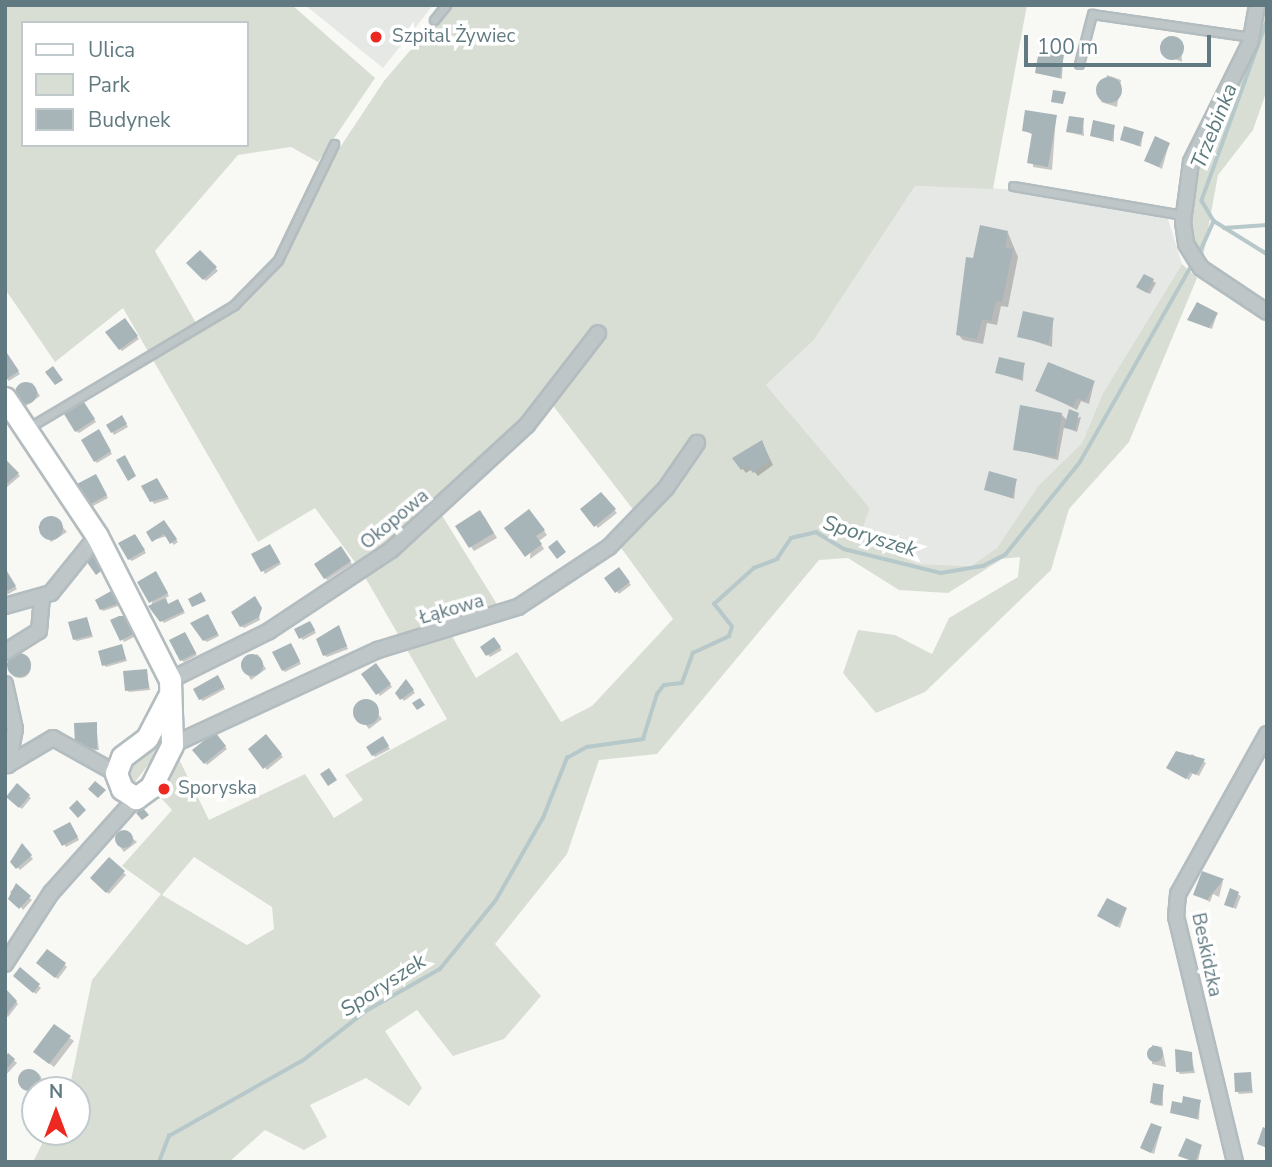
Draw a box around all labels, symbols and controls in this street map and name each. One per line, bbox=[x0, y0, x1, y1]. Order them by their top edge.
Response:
legend bbox=[21, 21, 248, 147]
scale bar bbox=[1027, 21, 1214, 65]
place label: Szpital Żywiec bbox=[392, 26, 515, 48]
marker: Szpital Żywiec bbox=[366, 27, 386, 47]
text: 100 m bbox=[1037, 33, 1098, 61]
text: Ulica bbox=[88, 36, 135, 64]
text: Park bbox=[88, 71, 130, 99]
water label: Trzebinka bbox=[1185, 80, 1243, 172]
text: Budynek bbox=[88, 106, 171, 134]
street label: Okopowa bbox=[356, 485, 434, 555]
water label: Sporyszek bbox=[820, 510, 920, 562]
street label: Łąkowa bbox=[417, 590, 487, 630]
place label: Sporyska bbox=[178, 778, 257, 800]
marker: Sporyska bbox=[156, 781, 172, 797]
street label: Beskidzka bbox=[1186, 911, 1226, 999]
water label: Sporyszek bbox=[336, 948, 430, 1022]
north arrow bbox=[21, 1076, 91, 1146]
text: N bbox=[49, 1079, 63, 1105]

